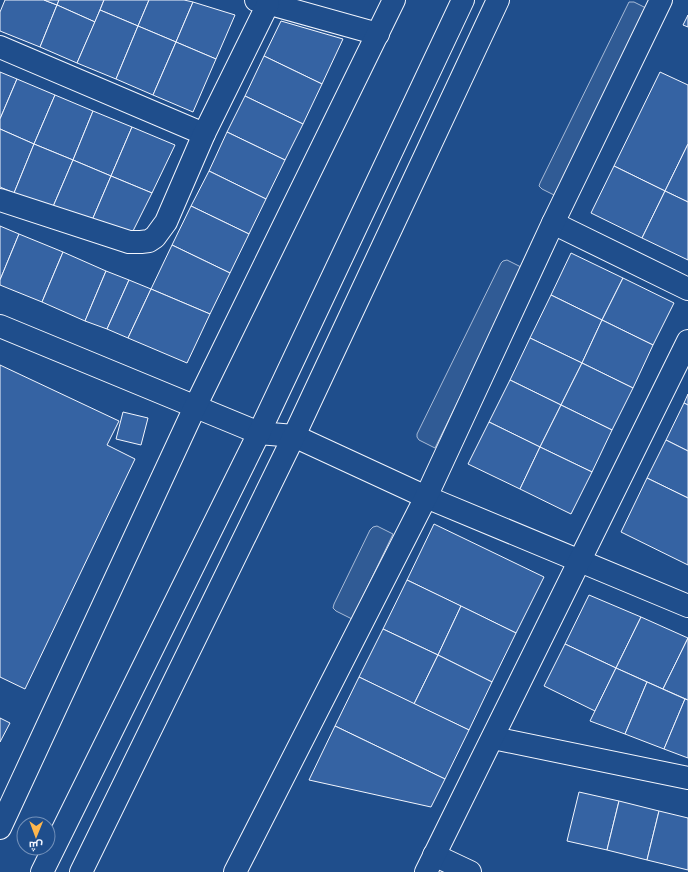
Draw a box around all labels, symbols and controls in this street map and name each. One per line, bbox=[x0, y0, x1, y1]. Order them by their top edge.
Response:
north arrow bbox=[16, 816, 56, 856]
text: ش bbox=[29, 839, 43, 852]

